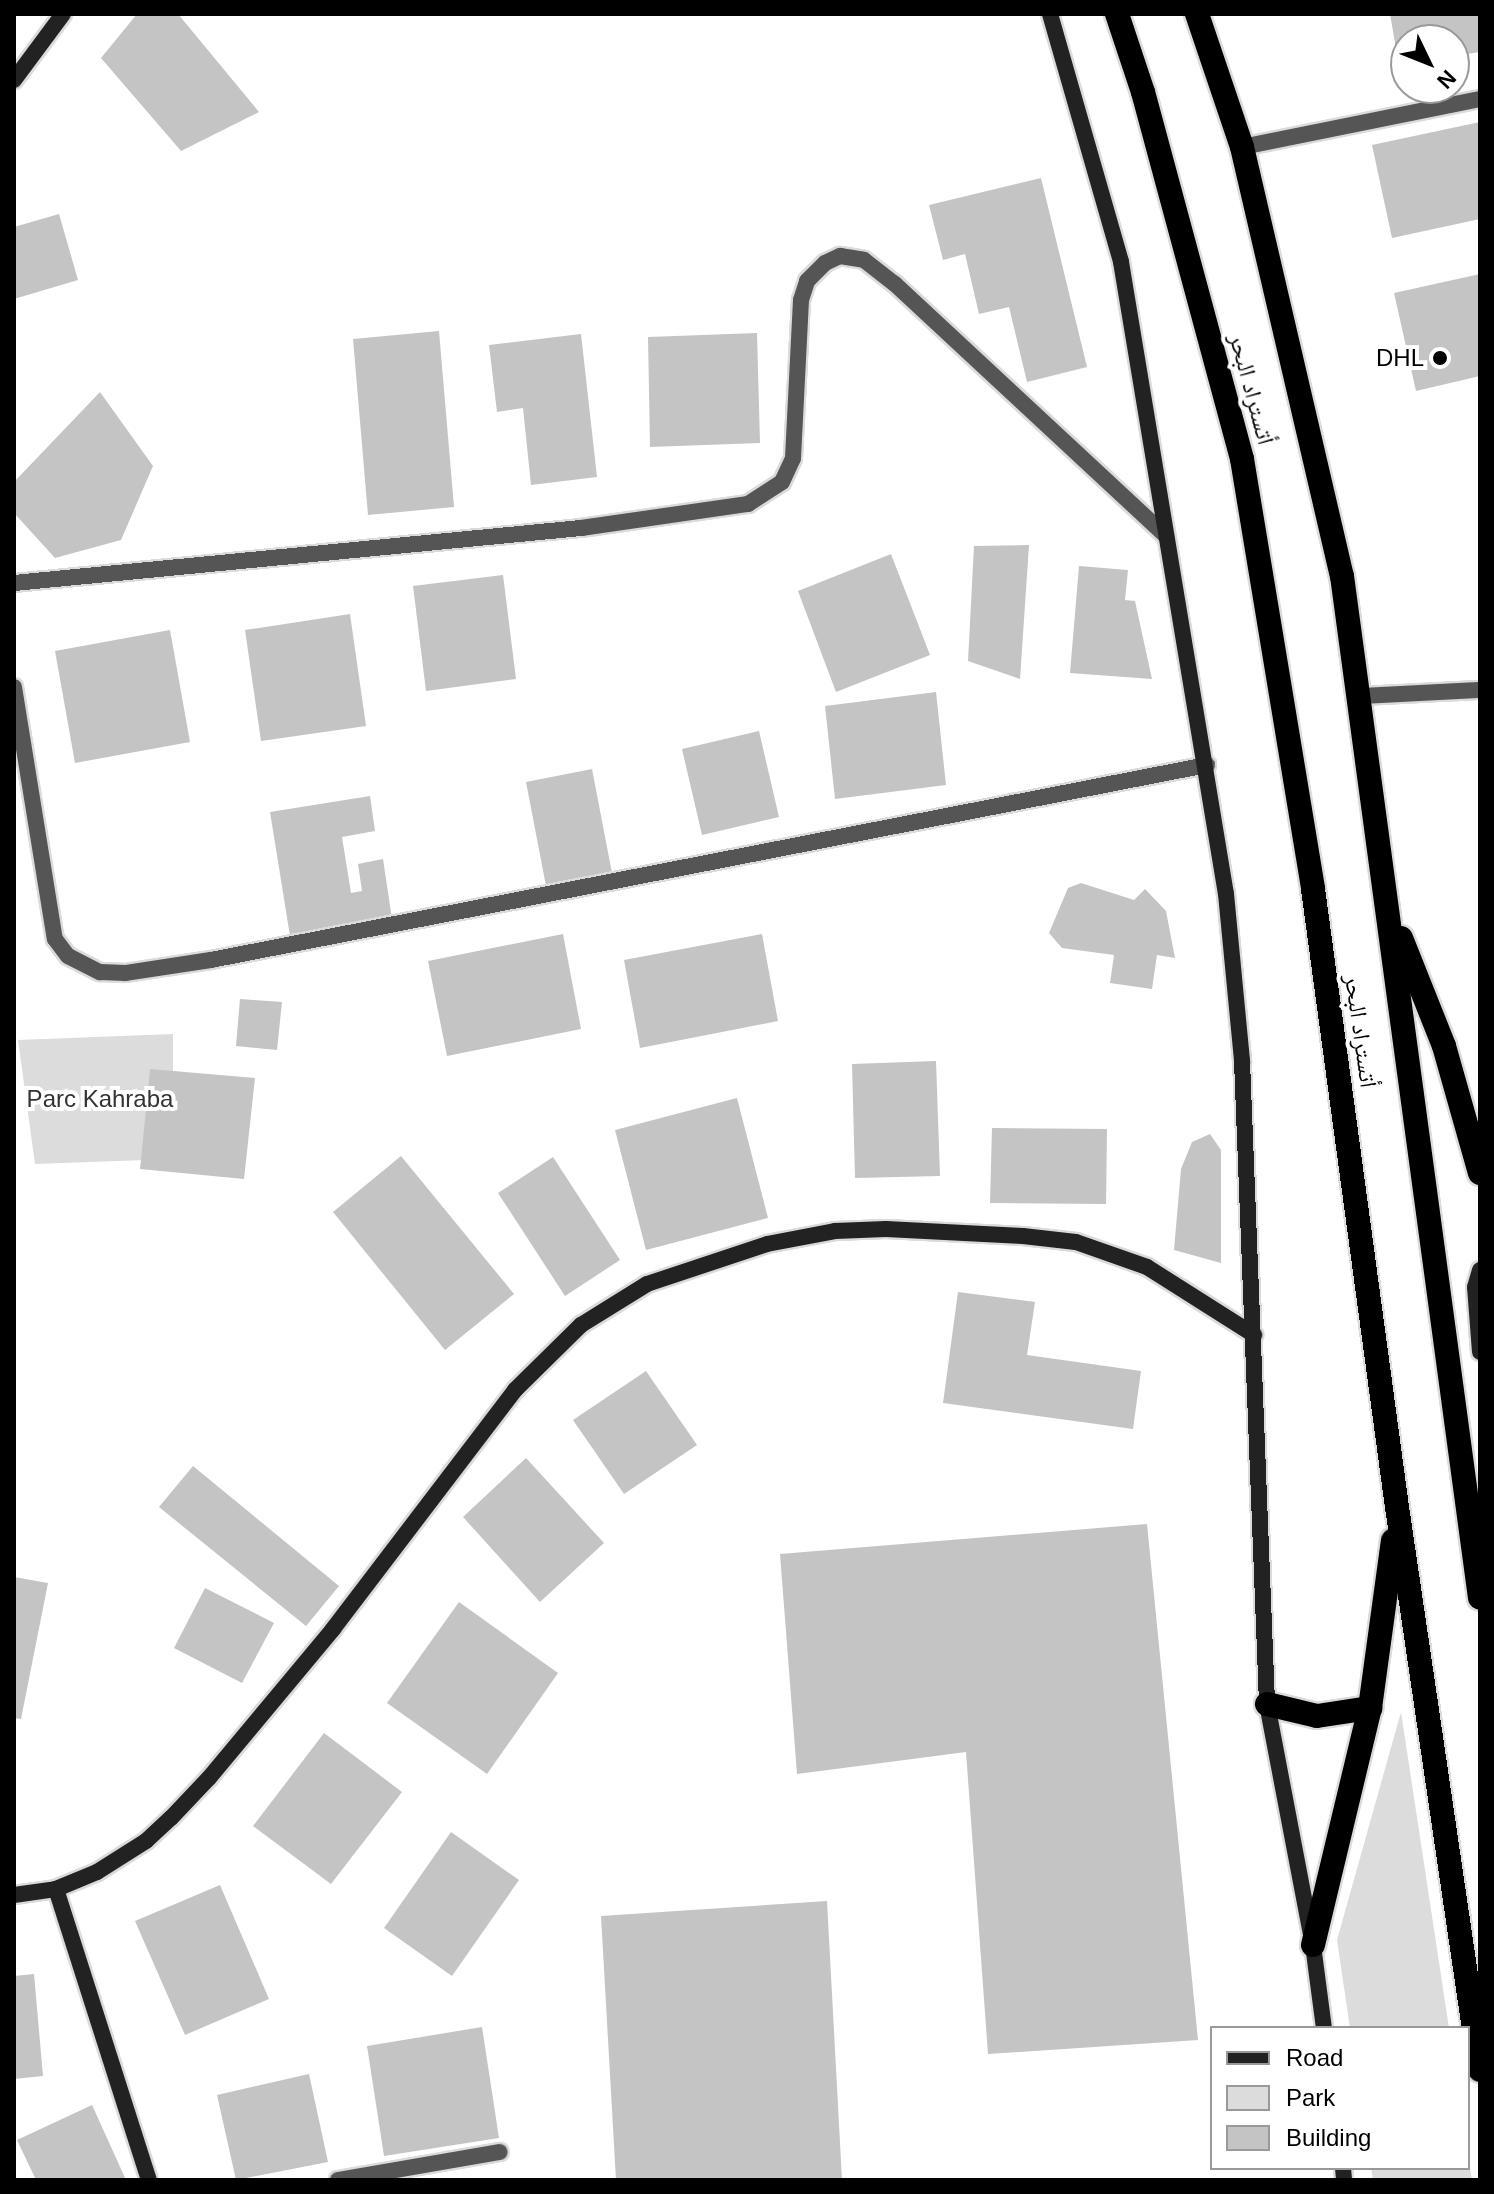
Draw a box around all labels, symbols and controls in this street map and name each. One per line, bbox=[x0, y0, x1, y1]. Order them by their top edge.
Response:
north arrow bbox=[1390, 24, 1470, 104]
text: N bbox=[1432, 65, 1461, 94]
street label: أتستراد البحر bbox=[1223, 330, 1281, 448]
place label: DHL bbox=[1376, 344, 1424, 372]
marker: DHL bbox=[1431, 349, 1449, 367]
street label: أتستراد البحر bbox=[1339, 973, 1383, 1089]
park label: Parc Kahraba bbox=[27, 1085, 173, 1113]
legend bbox=[1210, 2026, 1470, 2170]
text: Road bbox=[1286, 2044, 1343, 2071]
text: Park bbox=[1286, 2084, 1335, 2111]
text: Building bbox=[1286, 2124, 1371, 2151]

